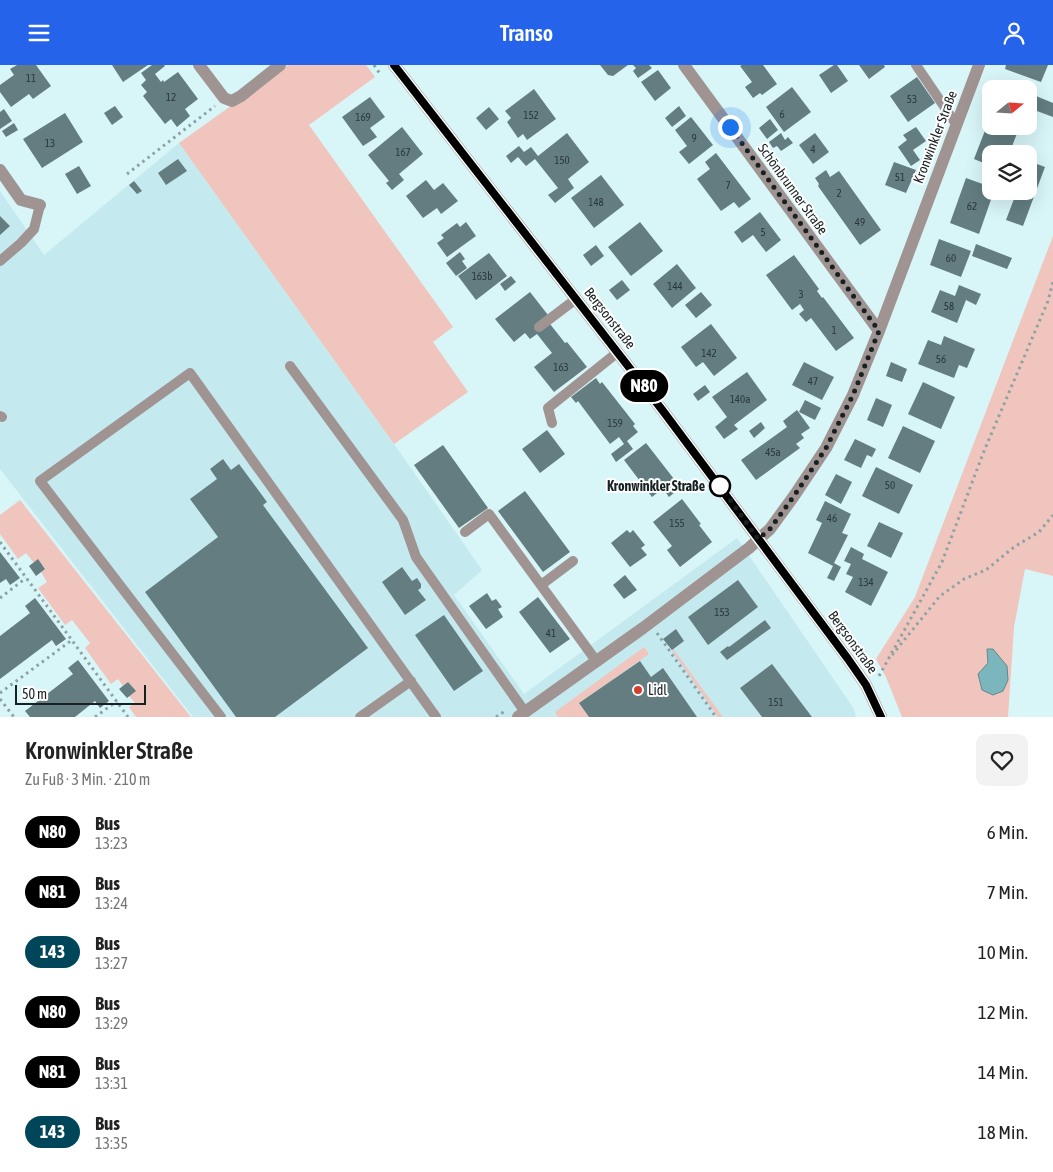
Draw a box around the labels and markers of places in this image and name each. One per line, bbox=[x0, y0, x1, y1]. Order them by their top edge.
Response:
marker: Kronwinkler Straße bbox=[709, 475, 731, 497]
place label: Kronwinkler Straße bbox=[607, 478, 705, 494]
place label: Lidl bbox=[648, 682, 667, 698]
marker: Lidl bbox=[632, 684, 644, 696]

